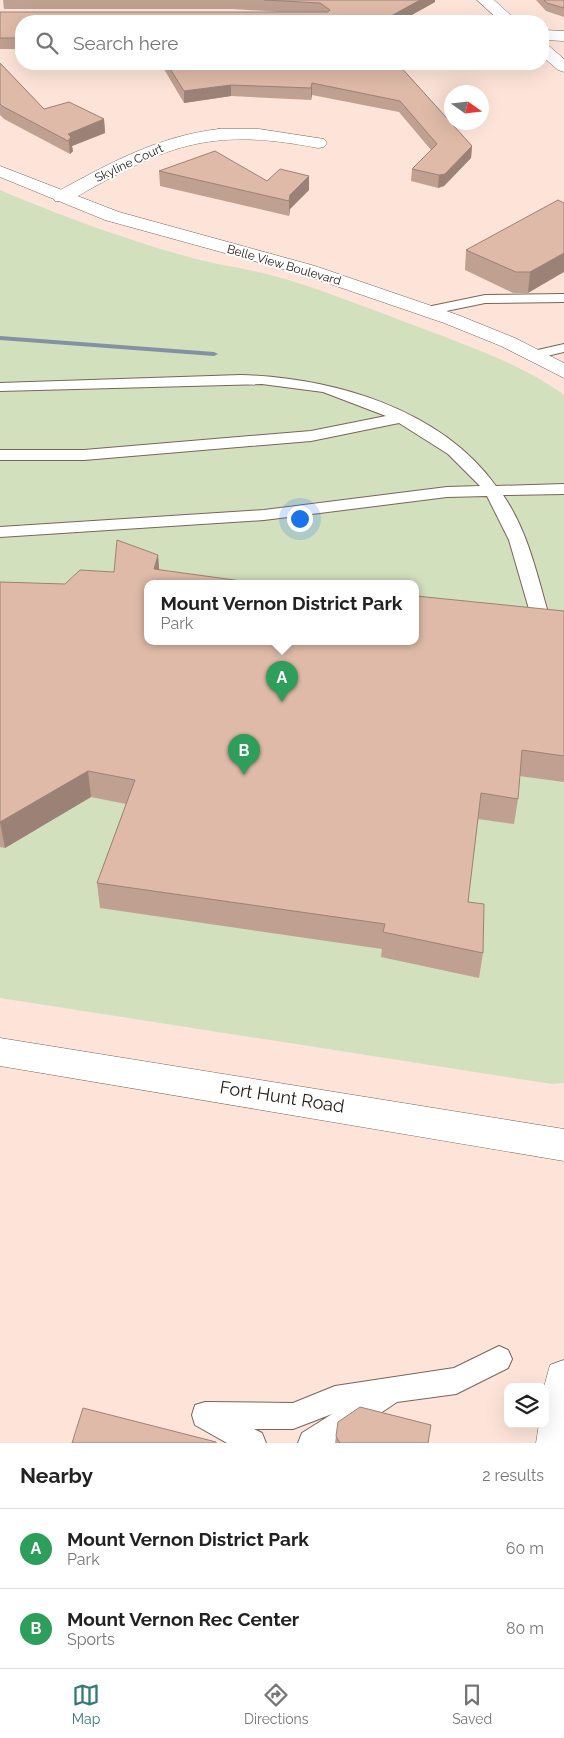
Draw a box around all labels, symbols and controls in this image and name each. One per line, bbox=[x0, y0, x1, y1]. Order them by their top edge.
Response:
search box bbox=[15, 15, 549, 70]
icon: search bbox=[33, 29, 61, 57]
text: Search here bbox=[73, 32, 179, 54]
north arrow bbox=[444, 85, 489, 130]
street label: Skyline Court bbox=[93, 141, 165, 185]
street label: Belle View Boulevard bbox=[225, 242, 343, 288]
your location bbox=[287, 506, 313, 532]
popup bbox=[144, 580, 419, 645]
text: Mount Vernon District Park bbox=[161, 592, 402, 614]
text: Park bbox=[161, 614, 193, 633]
pin: A bbox=[266, 661, 298, 702]
pin: B bbox=[228, 734, 260, 775]
street label: Fort Hunt Road bbox=[218, 1076, 346, 1117]
map controls bbox=[504, 1383, 549, 1428]
button: layers bbox=[504, 1383, 549, 1428]
text: Nearby bbox=[20, 1463, 93, 1488]
text: 2 results bbox=[482, 1466, 544, 1485]
text: Mount Vernon District Park bbox=[67, 1528, 309, 1550]
text: A bbox=[31, 1539, 41, 1558]
text: 60 m bbox=[506, 1539, 544, 1558]
text: Park bbox=[67, 1550, 100, 1569]
text: Mount Vernon Rec Center bbox=[67, 1608, 299, 1630]
text: B bbox=[31, 1619, 41, 1638]
text: 80 m bbox=[506, 1619, 544, 1638]
text: Sports bbox=[67, 1630, 115, 1649]
tab: Map bbox=[72, 1681, 100, 1727]
tab: Directions bbox=[244, 1681, 309, 1727]
tab: Saved bbox=[452, 1681, 492, 1727]

